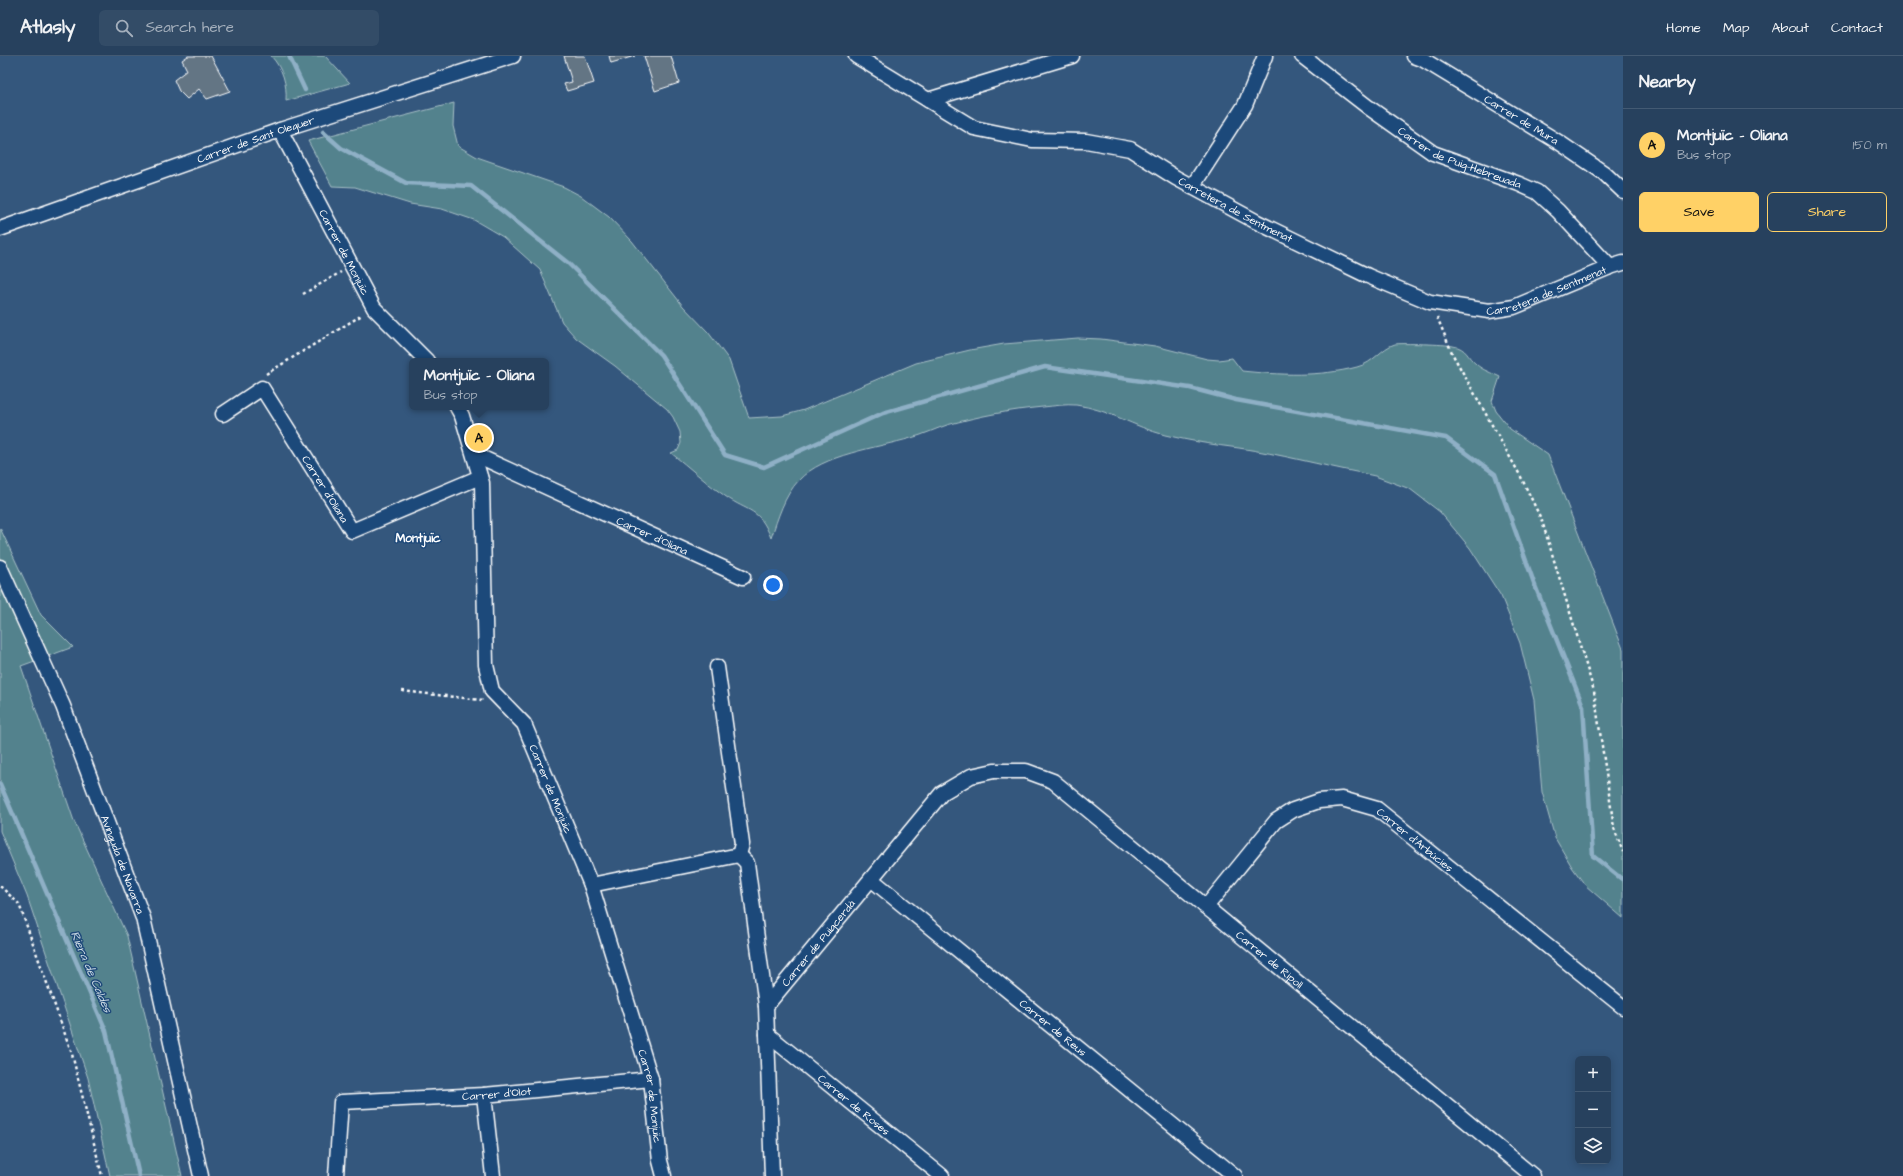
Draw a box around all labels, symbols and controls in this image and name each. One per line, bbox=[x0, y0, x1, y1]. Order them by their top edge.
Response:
search box bbox=[99, 10, 379, 46]
text: Atlasly bbox=[20, 14, 75, 41]
icon: search bbox=[113, 17, 135, 39]
text: Search here bbox=[145, 17, 234, 38]
text: Home bbox=[1666, 18, 1701, 38]
text: Map bbox=[1723, 18, 1749, 38]
text: About bbox=[1771, 18, 1809, 38]
text: Contact bbox=[1831, 18, 1883, 38]
text: Nearby bbox=[1639, 70, 1696, 94]
street label: Carrer de Mura bbox=[1482, 91, 1562, 148]
street label: Carrer de Sant Oleguer bbox=[195, 112, 316, 166]
street label: Carrer de Puig-Hebreuada bbox=[1395, 123, 1524, 192]
text: Montjuïc - Oliana bbox=[1677, 125, 1788, 146]
text: A bbox=[1648, 136, 1656, 154]
text: 150 m bbox=[1853, 136, 1887, 154]
text: Bus stop bbox=[1677, 146, 1731, 164]
street label: Carretera de Sentmenat bbox=[1176, 173, 1296, 246]
button: Save bbox=[1639, 192, 1759, 232]
button: Share bbox=[1767, 192, 1887, 232]
street label: Carrer de Monjuïc bbox=[316, 207, 373, 298]
street label: Carretera de Sentmenat bbox=[1485, 262, 1609, 319]
popup bbox=[409, 358, 549, 410]
text: Montjuïc - Oliana bbox=[424, 365, 534, 386]
text: Bus stop bbox=[424, 386, 478, 404]
pin: A bbox=[466, 423, 492, 453]
street label: Carrer d'Oliana bbox=[299, 452, 353, 526]
street label: Carrer d'Oliana bbox=[614, 513, 691, 558]
district label: Montjuïc bbox=[395, 530, 441, 548]
your location bbox=[763, 575, 783, 595]
street label: Carrer de Monjuïc bbox=[526, 742, 576, 835]
street label: Carrer d'Arbúcies bbox=[1374, 804, 1457, 875]
street label: Avinguda de Navarra bbox=[97, 813, 148, 916]
street label: Carrer de Puigcerdà bbox=[778, 896, 859, 989]
street label: Carrer de Ripoll bbox=[1233, 927, 1307, 992]
water label: Riera de Caldes bbox=[66, 929, 116, 1016]
street label: Carrer de Reus bbox=[1016, 996, 1090, 1060]
street label: Carrer de Monjuïc bbox=[635, 1047, 665, 1144]
map controls bbox=[1575, 1056, 1611, 1164]
button: + bbox=[1575, 1056, 1611, 1092]
street label: Carrer de Roses bbox=[815, 1071, 894, 1139]
street label: Carrer d'Olot bbox=[462, 1083, 532, 1104]
button: − bbox=[1575, 1092, 1611, 1128]
button: layers bbox=[1575, 1128, 1611, 1164]

